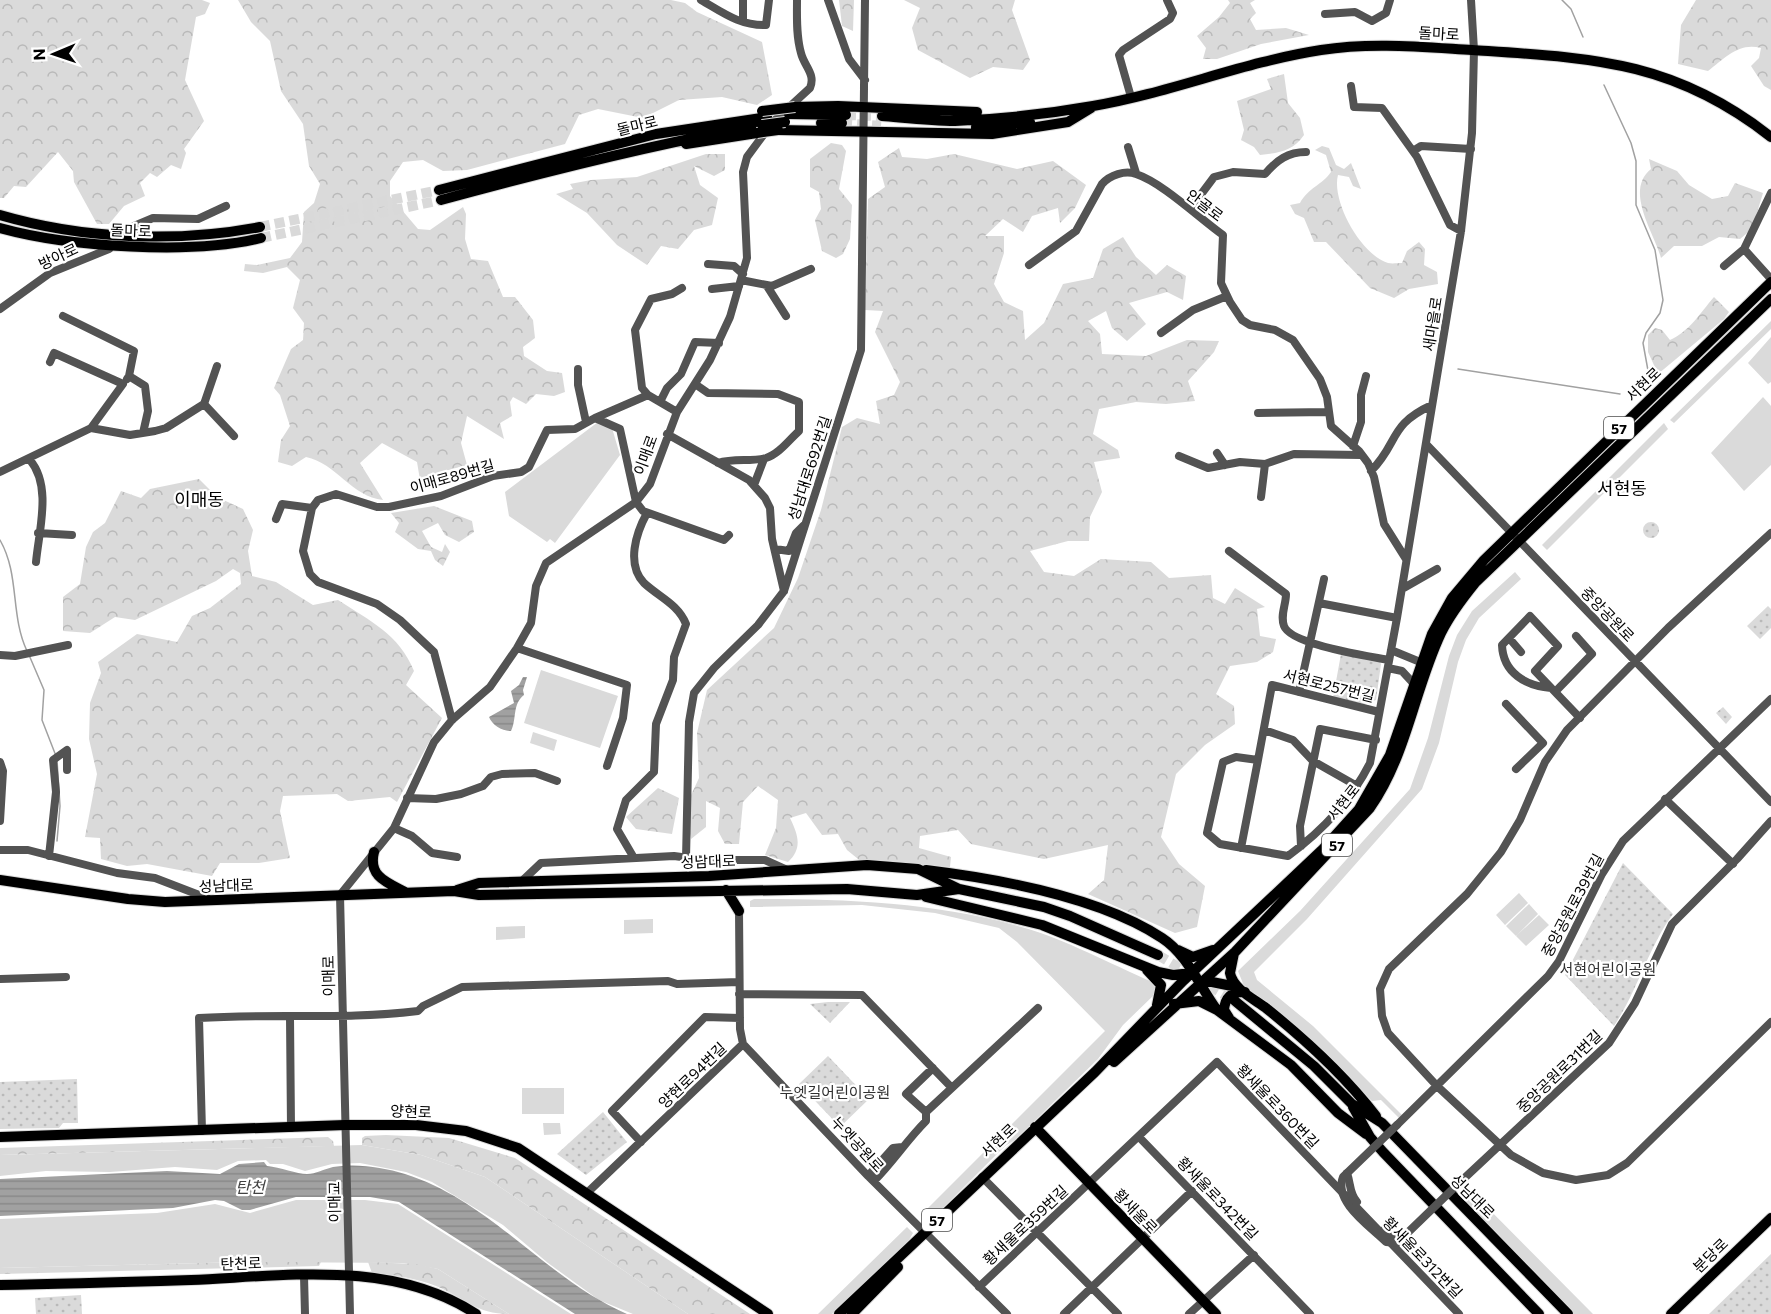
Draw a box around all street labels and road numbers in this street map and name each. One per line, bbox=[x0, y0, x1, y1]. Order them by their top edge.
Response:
street label: 돌마로 bbox=[1418, 23, 1460, 43]
street label: 돌마로 bbox=[615, 111, 659, 139]
street label: 안골로 bbox=[1183, 185, 1227, 225]
street label: 돌마로 bbox=[110, 220, 152, 240]
street label: 방아로 bbox=[35, 239, 81, 273]
street label: 새마을로 bbox=[1419, 295, 1445, 353]
street label: 서현로 bbox=[1622, 363, 1664, 405]
street label: 성남대로692번길 bbox=[784, 413, 834, 523]
road number: 57 bbox=[1604, 417, 1634, 439]
street label: 이매로 bbox=[629, 432, 661, 478]
street label: 이매로89번길 bbox=[408, 455, 496, 497]
street label: 중앙공원로 bbox=[1578, 583, 1638, 645]
street label: 서현로257번길 bbox=[1281, 665, 1377, 705]
street label: 서현로 bbox=[1323, 780, 1363, 824]
road number: 57 bbox=[1322, 834, 1352, 856]
street label: 중앙공원로39번길 bbox=[1537, 850, 1607, 960]
street label: 성남대로 bbox=[680, 851, 736, 871]
street label: 성남대로 bbox=[198, 875, 254, 895]
street label: 이매로 bbox=[319, 955, 337, 997]
street label: 중앙공원로31번길 bbox=[1513, 1026, 1605, 1116]
street label: 양현로94번길 bbox=[654, 1038, 730, 1112]
street label: 황새울로360번길 bbox=[1233, 1060, 1323, 1152]
street label: 양현로 bbox=[390, 1101, 432, 1121]
street label: 누엣공원로 bbox=[828, 1113, 888, 1175]
street label: 서현로 bbox=[977, 1119, 1019, 1161]
street label: 황새울로342번길 bbox=[1174, 1153, 1262, 1243]
street label: 성남대로 bbox=[1447, 1170, 1499, 1222]
street label: 이매교 bbox=[325, 1181, 343, 1223]
street label: 황새울로359번길 bbox=[979, 1181, 1071, 1269]
street label: 황새울로 bbox=[1110, 1185, 1162, 1237]
road number: 57 bbox=[922, 1209, 952, 1231]
street label: 황새울로312번길 bbox=[1380, 1213, 1466, 1301]
street label: 분당로 bbox=[1689, 1234, 1731, 1276]
street label: 탄천로 bbox=[220, 1253, 262, 1273]

